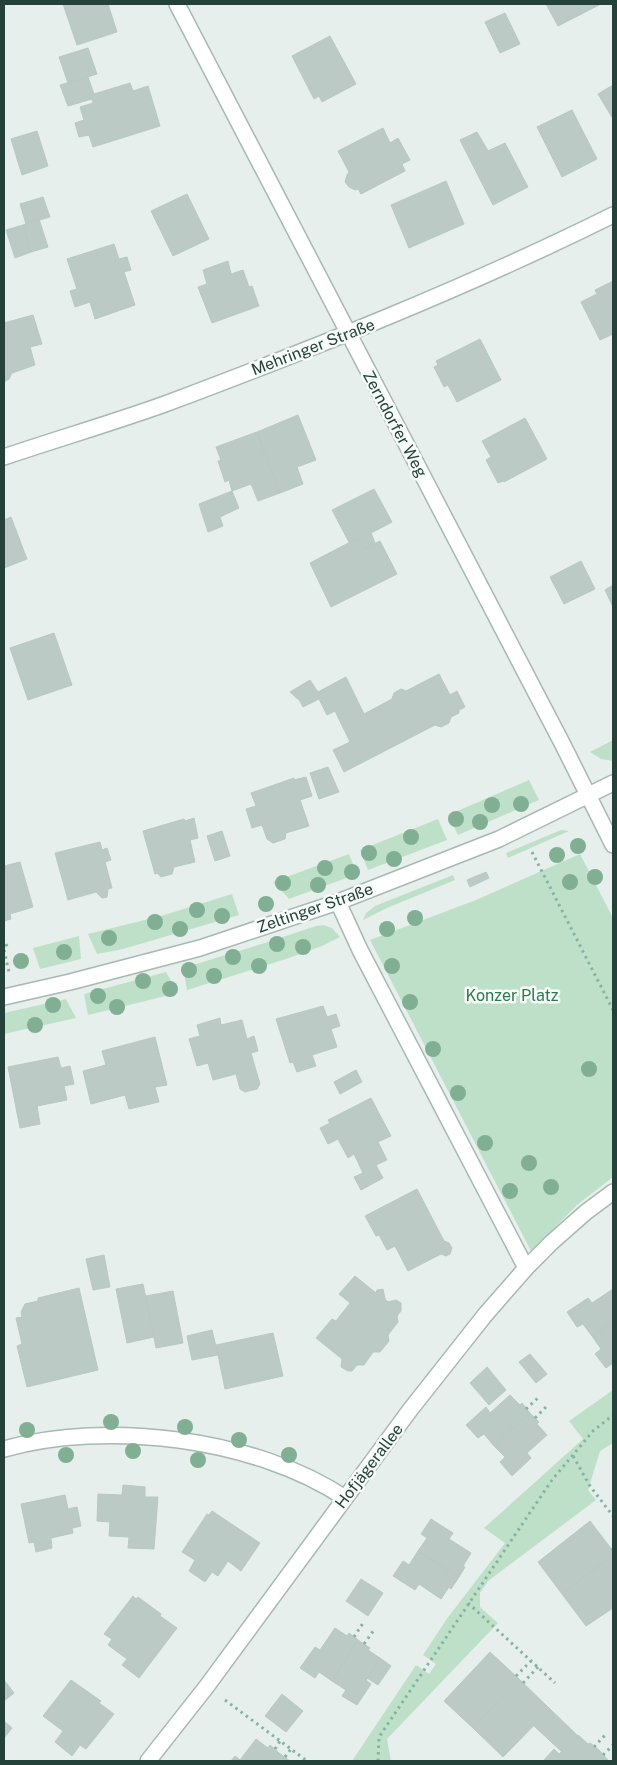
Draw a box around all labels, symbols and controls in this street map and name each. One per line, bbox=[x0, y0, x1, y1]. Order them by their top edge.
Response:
street label: Mehringer Straße bbox=[249, 315, 377, 379]
street label: Zerndorfer Weg bbox=[359, 367, 431, 481]
street label: Zeltinger Straße bbox=[254, 879, 376, 937]
park label: Konzer Platz bbox=[466, 986, 559, 1005]
street label: Hofjägerallee bbox=[331, 1420, 407, 1512]

